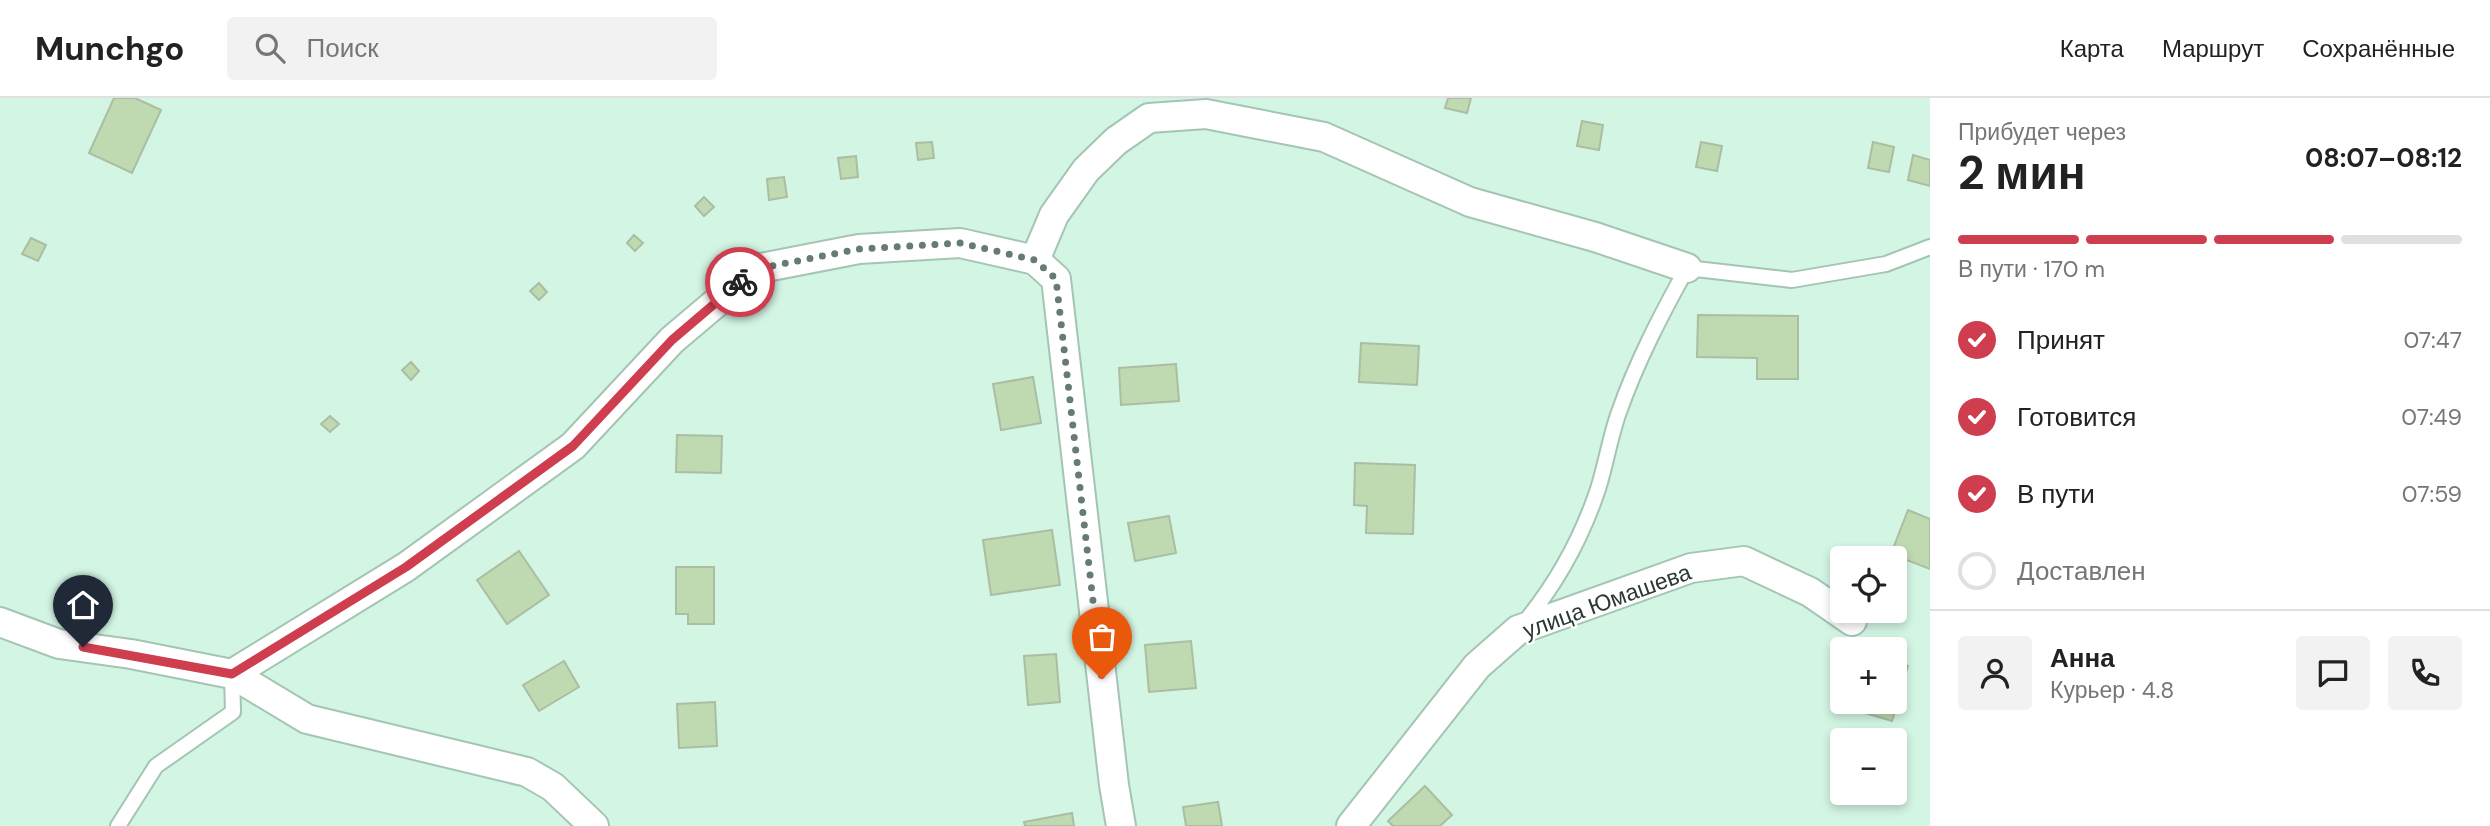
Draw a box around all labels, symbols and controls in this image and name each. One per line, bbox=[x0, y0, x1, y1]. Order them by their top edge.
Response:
search box bbox=[227, 17, 717, 80]
text: Munchgo bbox=[35, 27, 185, 70]
icon: search bbox=[251, 29, 289, 67]
text: Поиск bbox=[307, 31, 379, 65]
text: Карта bbox=[2060, 33, 2124, 64]
text: Маршрут bbox=[2162, 33, 2264, 64]
text: Сохранённые bbox=[2302, 33, 2455, 64]
text: Прибудет через bbox=[1958, 117, 2126, 147]
text: 08:07–08:12 bbox=[2305, 141, 2462, 175]
text: 2 мин bbox=[1958, 143, 2085, 203]
courier bbox=[705, 247, 775, 317]
text: В пути · 170 m bbox=[1958, 254, 2105, 284]
icon: bike bbox=[721, 263, 759, 301]
icon: check bbox=[1958, 321, 1996, 359]
text: Принят bbox=[2017, 323, 2105, 357]
text: 07:47 bbox=[2403, 325, 2462, 355]
icon: check bbox=[1958, 398, 1996, 436]
text: Готовится bbox=[2017, 400, 2136, 434]
text: 07:49 bbox=[2401, 402, 2462, 432]
icon: check bbox=[1958, 475, 1996, 513]
text: В пути bbox=[2017, 477, 2095, 511]
text: 07:59 bbox=[2402, 479, 2462, 509]
map controls bbox=[1830, 546, 1907, 805]
button: locate bbox=[1830, 546, 1907, 623]
text: Доставлен bbox=[2017, 554, 2146, 588]
street label: улица Юмашева bbox=[1519, 557, 1695, 645]
pin bbox=[53, 575, 113, 647]
icon: home bbox=[64, 586, 102, 624]
pin bbox=[1072, 607, 1132, 679]
icon: bag bbox=[1083, 618, 1121, 656]
button: person bbox=[1958, 636, 2032, 710]
button: chat bbox=[2296, 636, 2370, 710]
button: phone bbox=[2388, 636, 2462, 710]
button: + bbox=[1830, 637, 1907, 714]
text: Анна bbox=[2050, 641, 2115, 675]
text: Курьер · 4.8 bbox=[2050, 675, 2174, 705]
button: − bbox=[1830, 728, 1907, 805]

